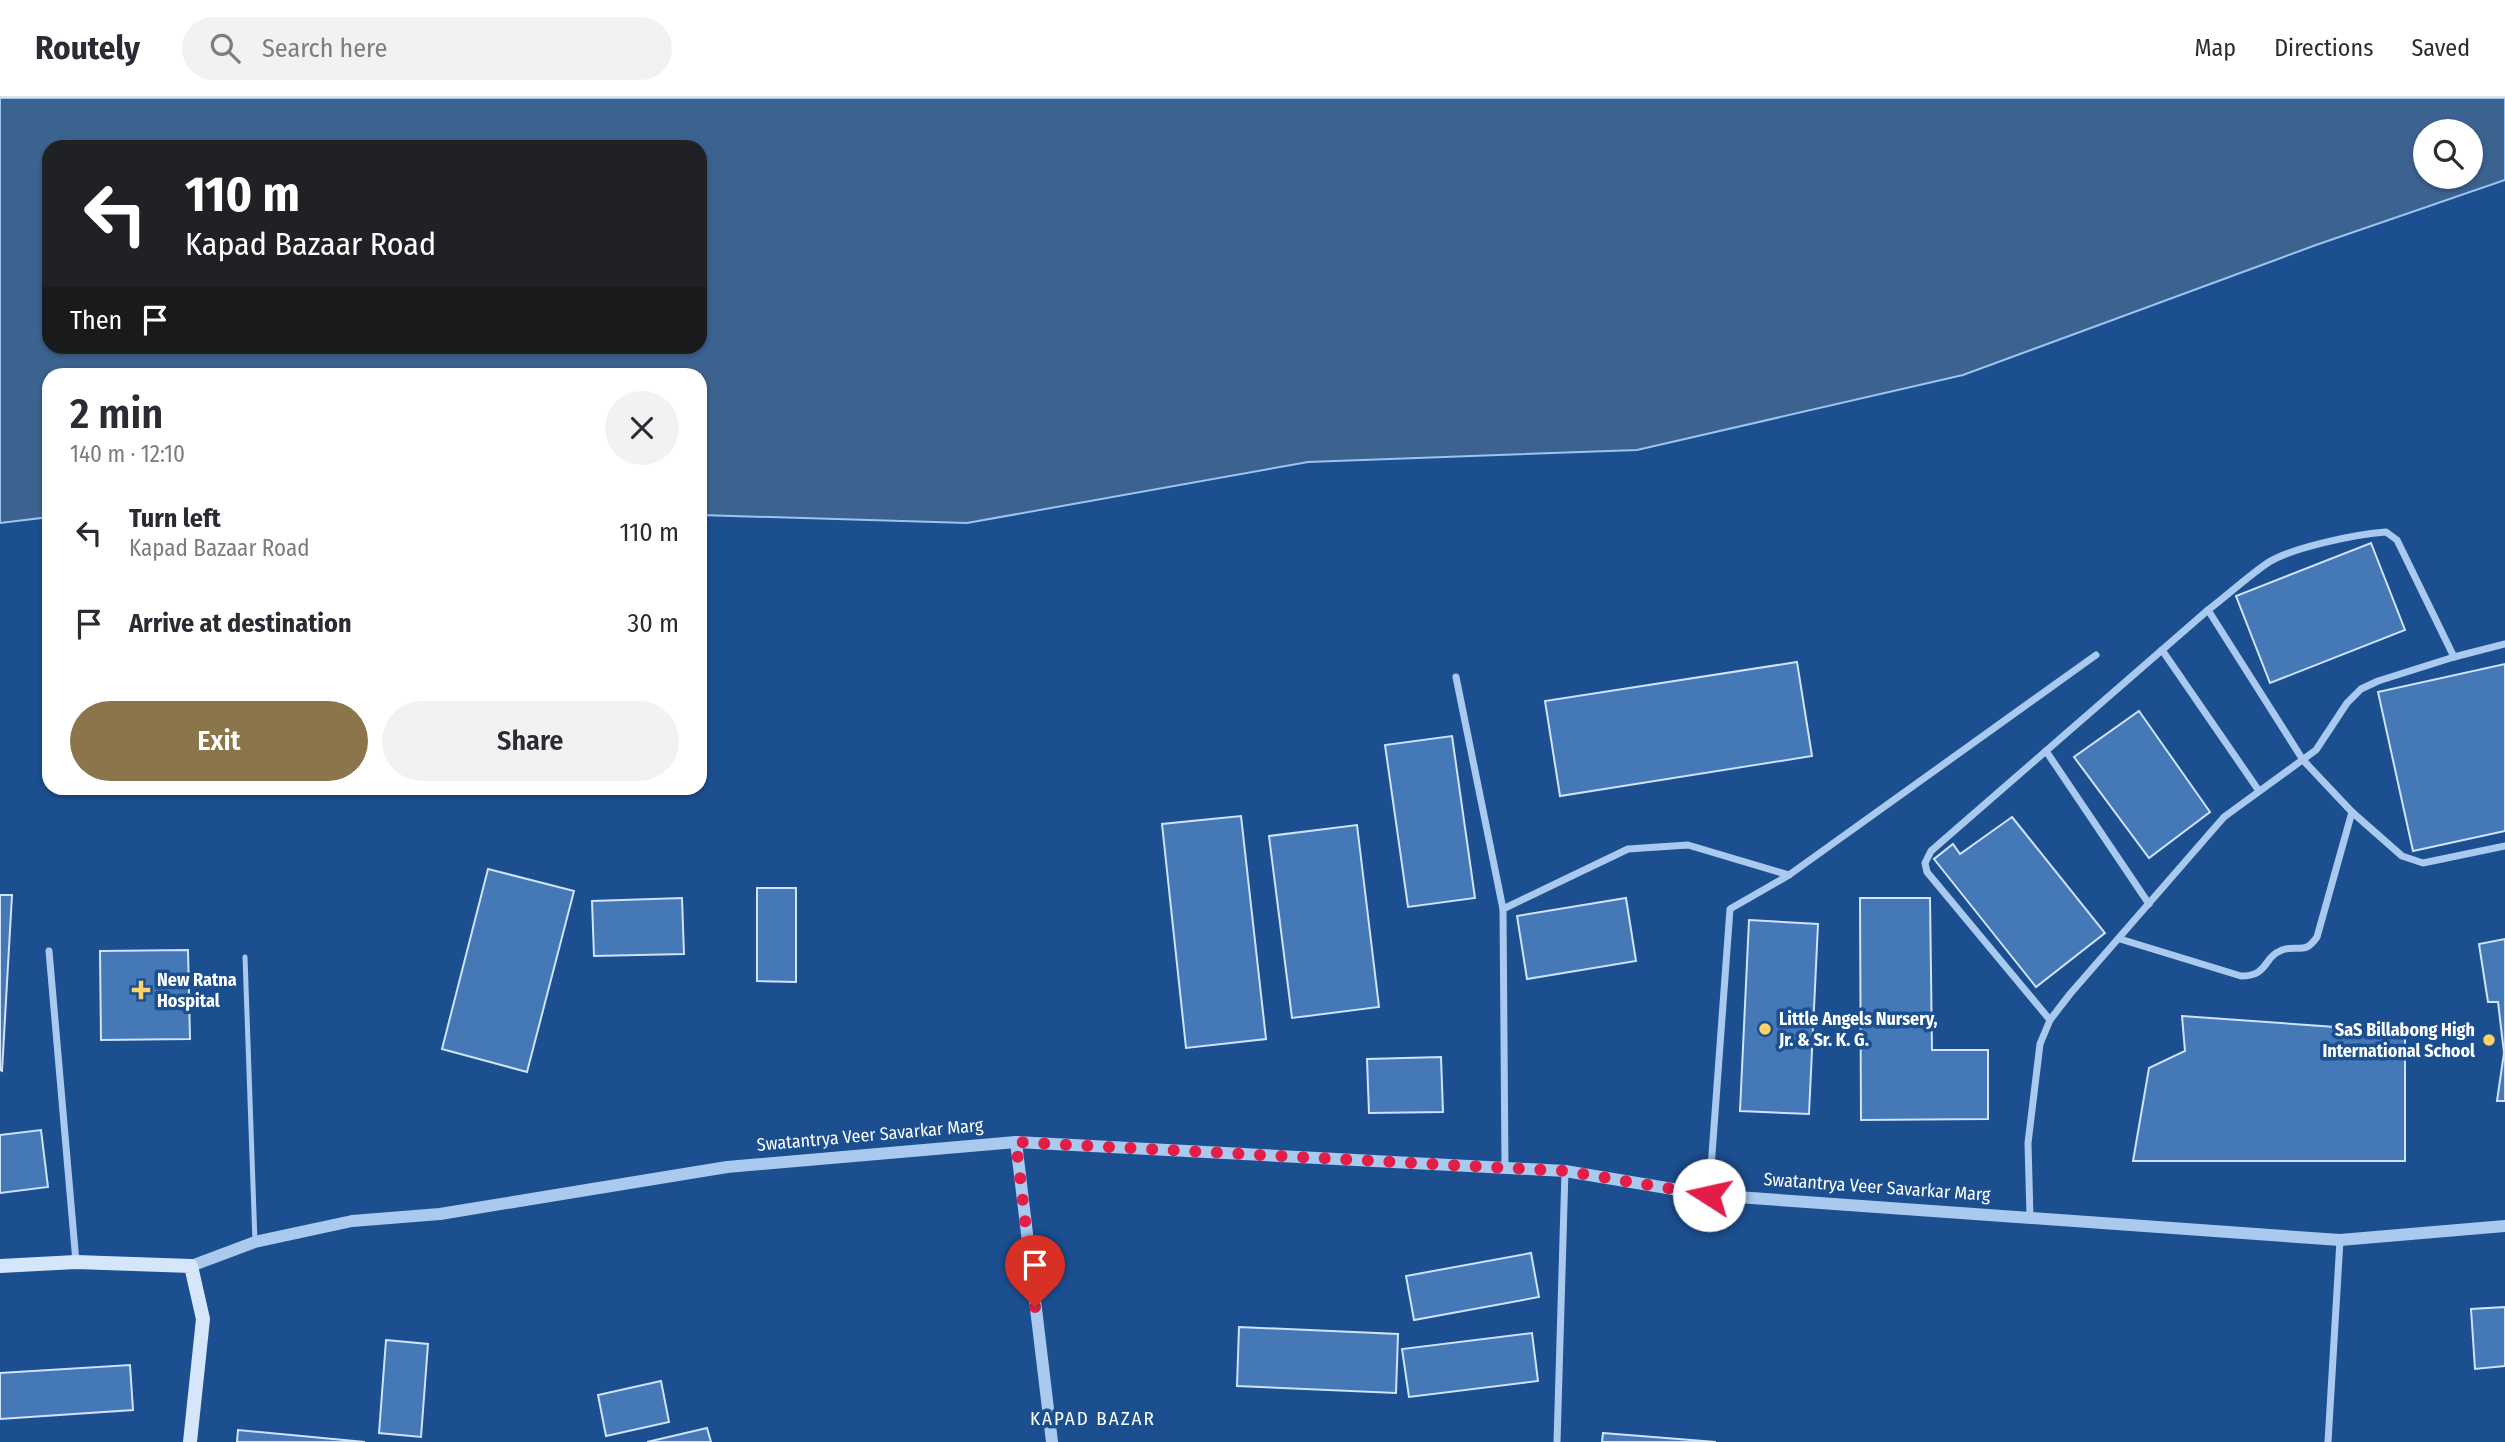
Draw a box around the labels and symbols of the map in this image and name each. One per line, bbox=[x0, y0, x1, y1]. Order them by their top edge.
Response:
place label: New Ratna Hospital bbox=[157, 969, 237, 1012]
marker: New Ratna Hospital bbox=[131, 980, 151, 1000]
place label: Little Angels Nursery, Jr. & Sr. K. G. bbox=[1778, 1008, 1938, 1051]
place label: SaS Billabong High International School bbox=[2322, 1019, 2475, 1062]
marker: Little Angels Nursery, Jr. & Sr. K. G. bbox=[1757, 1021, 1773, 1037]
marker: SaS Billabong High International School bbox=[2481, 1032, 2497, 1048]
street label: Swatantrya Veer Savarkar Marg bbox=[756, 1114, 985, 1156]
position arrow bbox=[1672, 1158, 1746, 1232]
street label: Swatantrya Veer Savarkar Marg bbox=[1763, 1168, 1992, 1206]
pin bbox=[1005, 1235, 1065, 1307]
district label: KAPAD BAZAR bbox=[1030, 1407, 1156, 1430]

